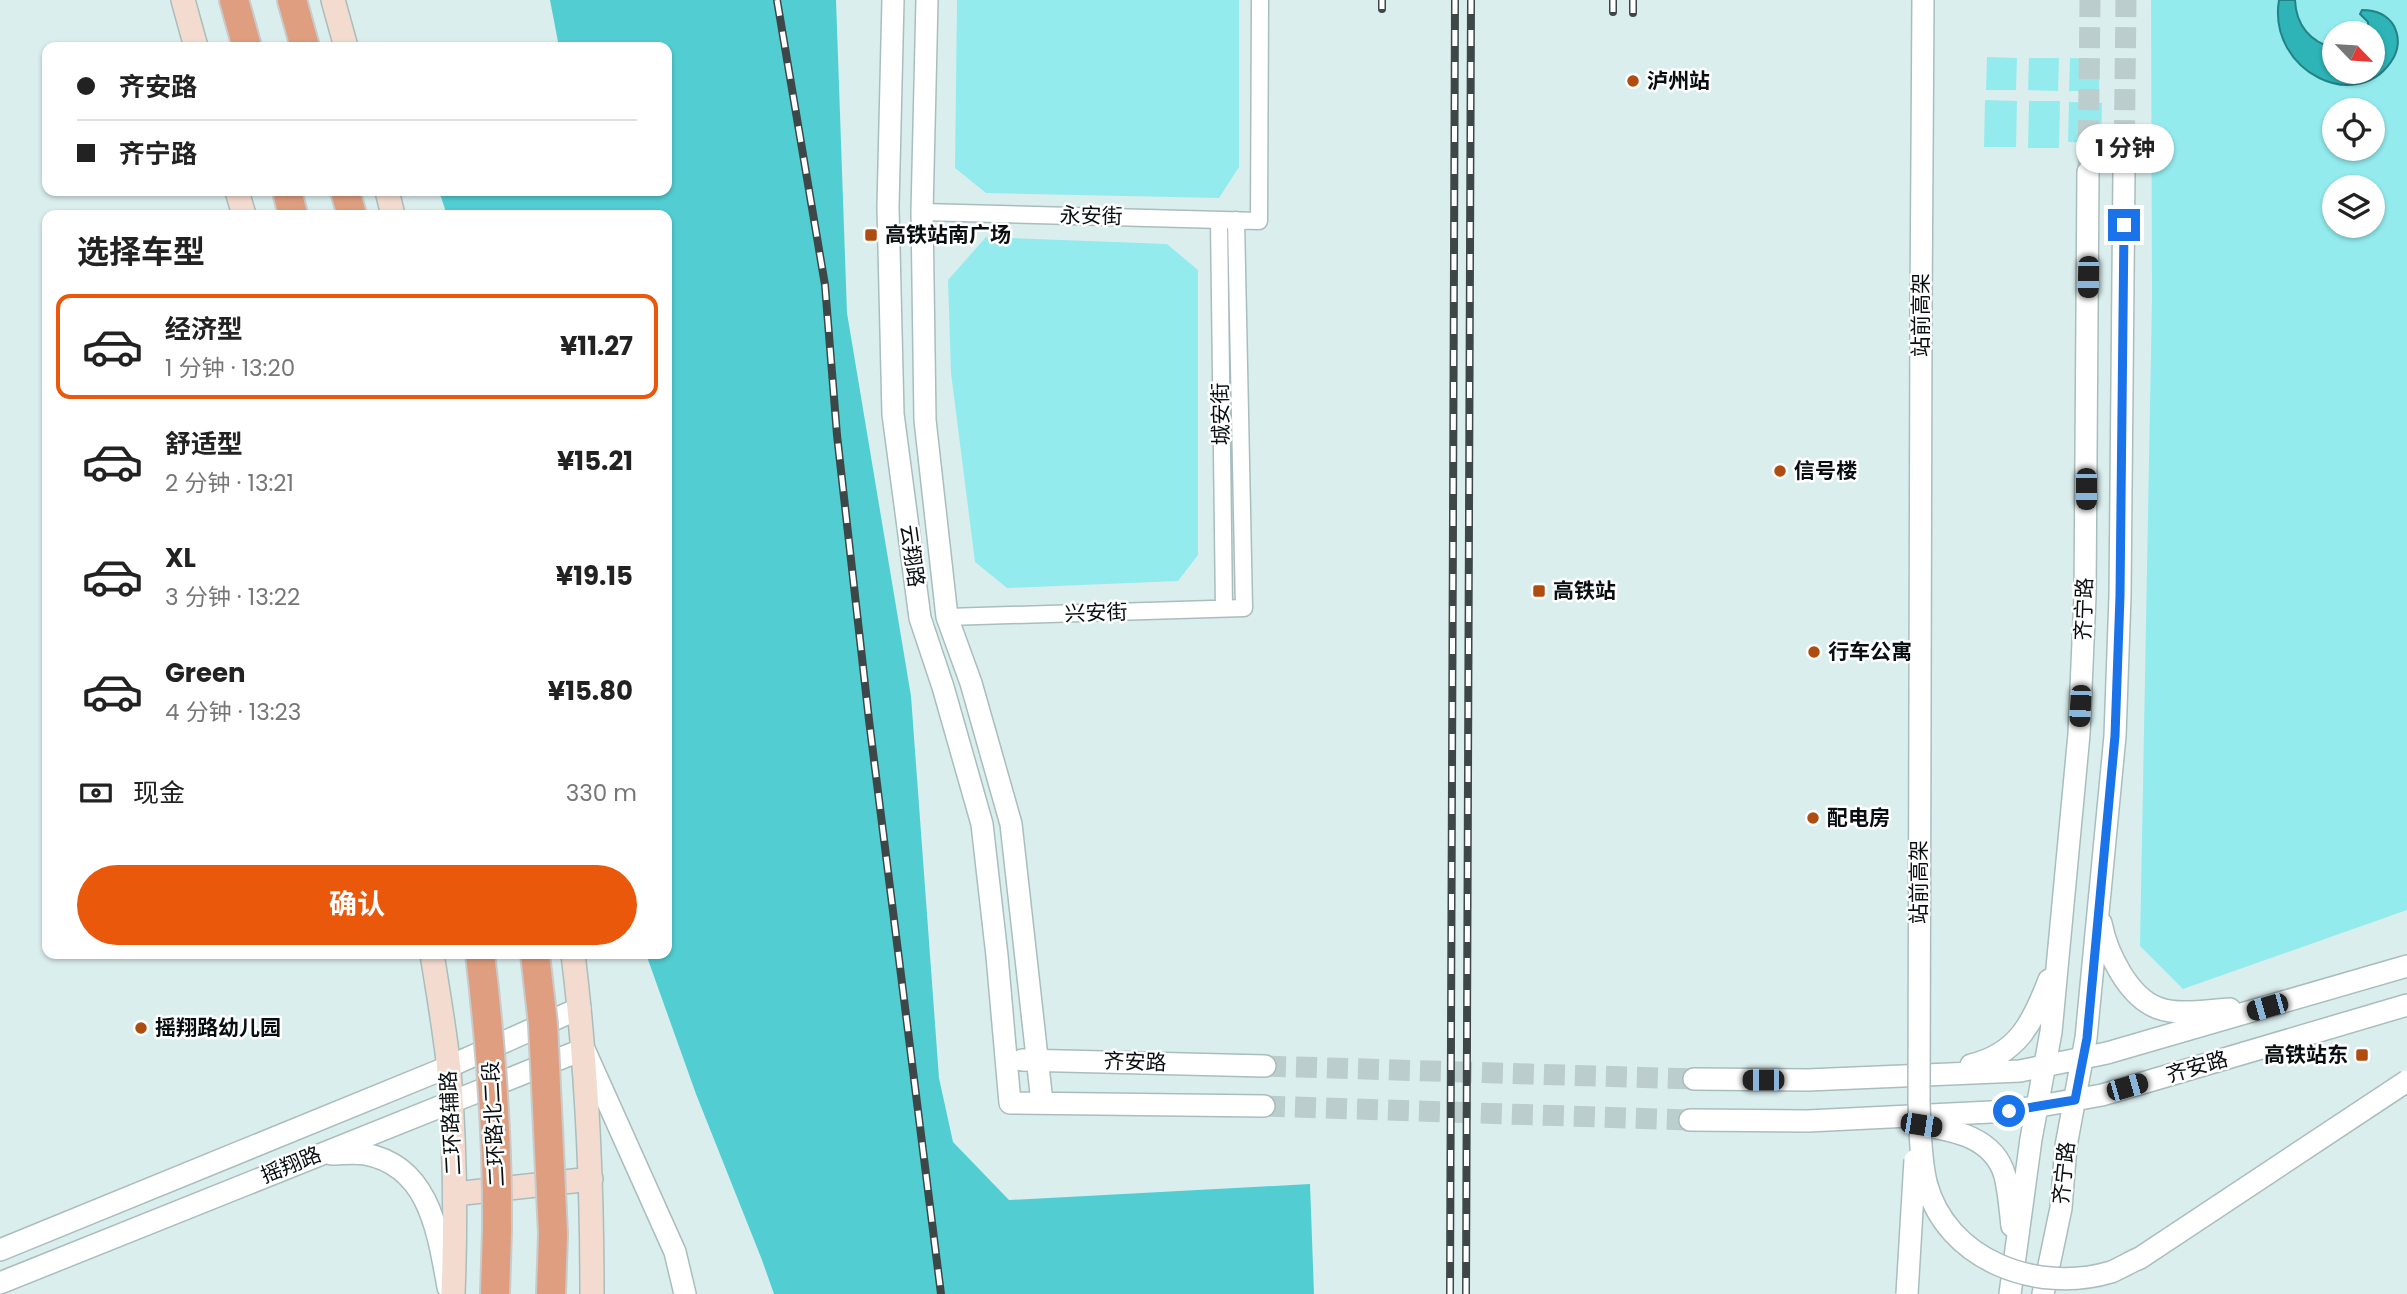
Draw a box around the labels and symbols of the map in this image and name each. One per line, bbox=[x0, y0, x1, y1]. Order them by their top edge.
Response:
north arrow bbox=[2322, 21, 2385, 84]
place label: 泸州站 bbox=[1647, 66, 1710, 95]
marker: 泸州站 bbox=[1625, 73, 1641, 89]
callout: 1 分钟 bbox=[2075, 124, 2173, 173]
street label: 永安街 bbox=[1059, 200, 1123, 231]
route end bbox=[2108, 209, 2140, 241]
place label: 高铁站南广场 bbox=[885, 220, 1011, 249]
marker: 高铁站南广场 bbox=[863, 227, 879, 243]
car bbox=[2078, 256, 2099, 298]
street label: 站前高架 bbox=[1906, 273, 1935, 357]
street label: 城安街 bbox=[1205, 382, 1236, 446]
place label: 信号楼 bbox=[1794, 456, 1857, 485]
marker: 信号楼 bbox=[1772, 463, 1788, 479]
car bbox=[2076, 468, 2097, 510]
street label: 云翔路 bbox=[894, 523, 931, 589]
place label: 高铁站 bbox=[1553, 576, 1616, 605]
street label: 齐宁路 bbox=[2068, 577, 2099, 641]
marker: 高铁站 bbox=[1531, 583, 1547, 599]
street label: 兴安街 bbox=[1064, 597, 1128, 628]
place label: 行车公寓 bbox=[1828, 637, 1912, 666]
marker: 行车公寓 bbox=[1806, 644, 1822, 660]
car bbox=[2069, 684, 2092, 728]
place label: 配电房 bbox=[1827, 803, 1890, 832]
marker: 配电房 bbox=[1805, 810, 1821, 826]
street label: 站前高架 bbox=[1904, 840, 1933, 924]
car bbox=[2244, 991, 2291, 1023]
place label: 摇翔路幼儿园 bbox=[155, 1013, 281, 1042]
marker: 摇翔路幼儿园 bbox=[133, 1020, 149, 1036]
place label: 高铁站东 bbox=[2264, 1040, 2348, 1069]
street label: 齐安路 bbox=[2163, 1044, 2231, 1089]
street label: 齐安路 bbox=[1103, 1046, 1167, 1077]
marker: 高铁站东 bbox=[2354, 1047, 2370, 1063]
street label: 二环路北二段 bbox=[476, 1060, 511, 1188]
street label: 二环路辅路 bbox=[433, 1070, 468, 1176]
car bbox=[1743, 1070, 1785, 1091]
car bbox=[2104, 1071, 2151, 1103]
route start bbox=[1993, 1095, 2025, 1127]
car bbox=[1899, 1111, 1944, 1139]
street label: 摇翔路 bbox=[256, 1139, 325, 1190]
street label: 齐宁路 bbox=[2046, 1140, 2081, 1206]

